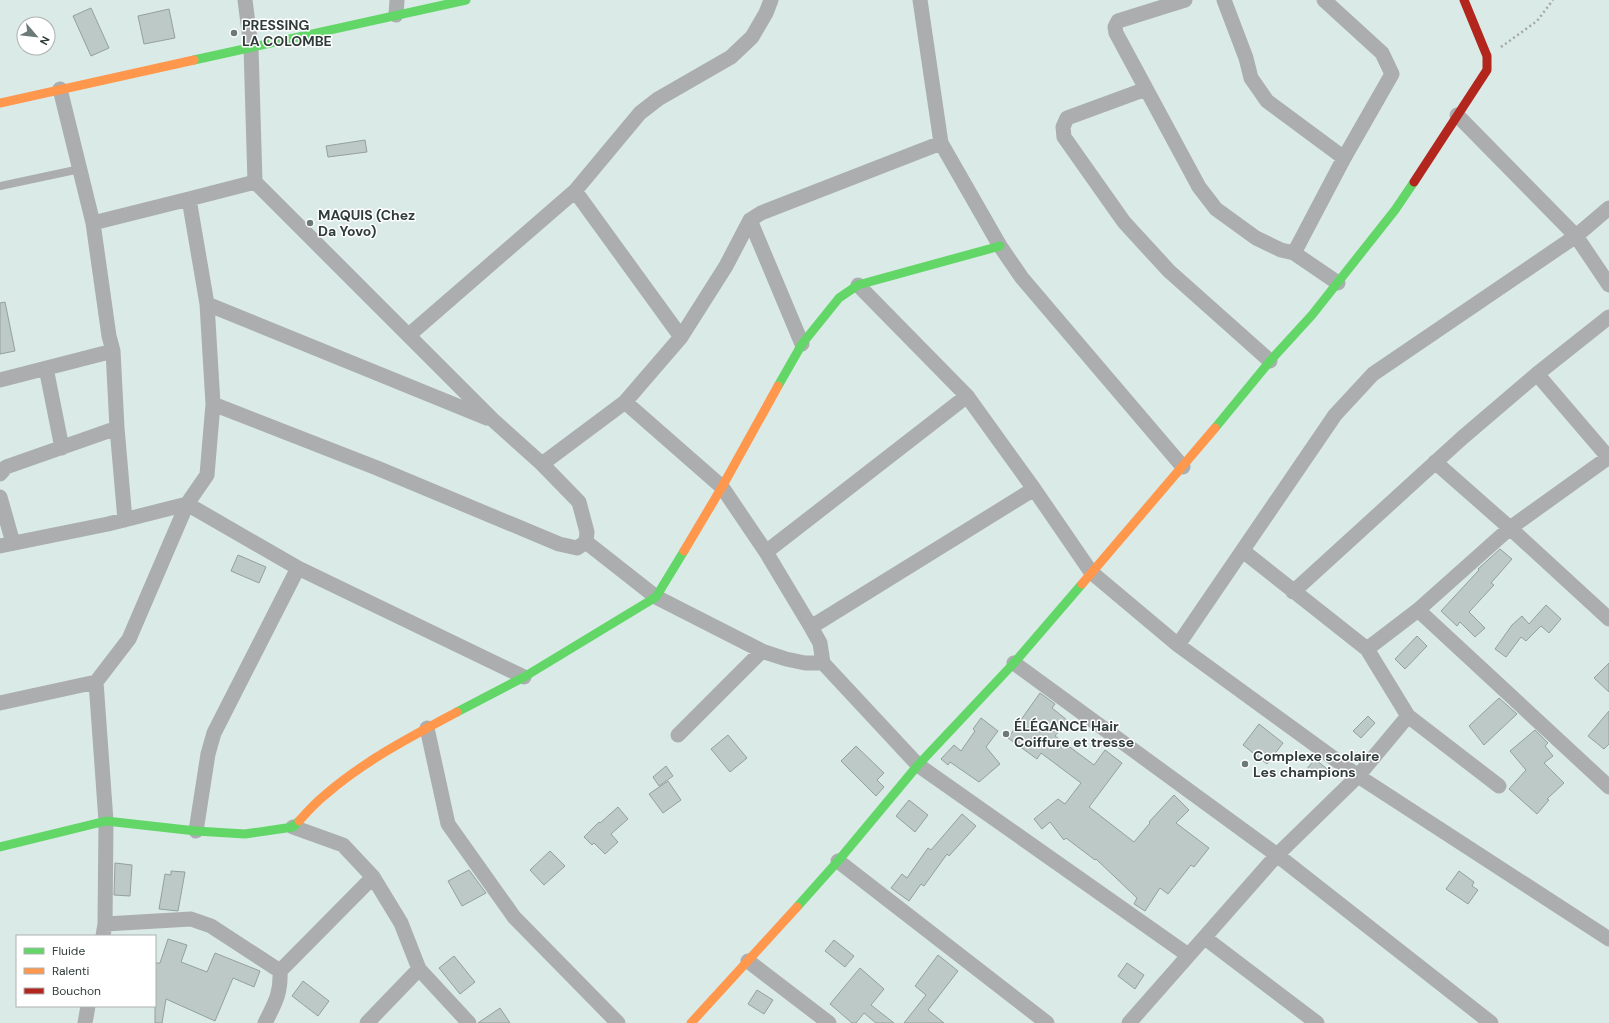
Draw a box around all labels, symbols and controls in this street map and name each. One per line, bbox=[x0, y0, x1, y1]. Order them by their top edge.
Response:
north arrow bbox=[16, 16, 56, 56]
place label: PRESSING LA COLOMBE bbox=[242, 16, 332, 50]
marker: PRESSING LA COLOMBE bbox=[229, 28, 239, 38]
text: N bbox=[37, 34, 53, 48]
place label: MAQUIS (Chez Da Yovo) bbox=[318, 206, 415, 240]
marker: MAQUIS (Chez Da Yovo) bbox=[305, 218, 315, 228]
place label: ÉLÉGANCE Hair Coiffure et tresse bbox=[1014, 717, 1134, 751]
marker: ÉLÉGANCE Hair Coiffure et tresse bbox=[1001, 729, 1011, 739]
place label: Complexe scolaire Les champions bbox=[1253, 747, 1380, 781]
marker: Complexe scolaire Les champions bbox=[1240, 759, 1250, 769]
legend bbox=[16, 935, 156, 1007]
text: Fluide bbox=[52, 943, 85, 959]
text: Ralenti bbox=[52, 963, 90, 979]
text: Bouchon bbox=[52, 983, 101, 999]

